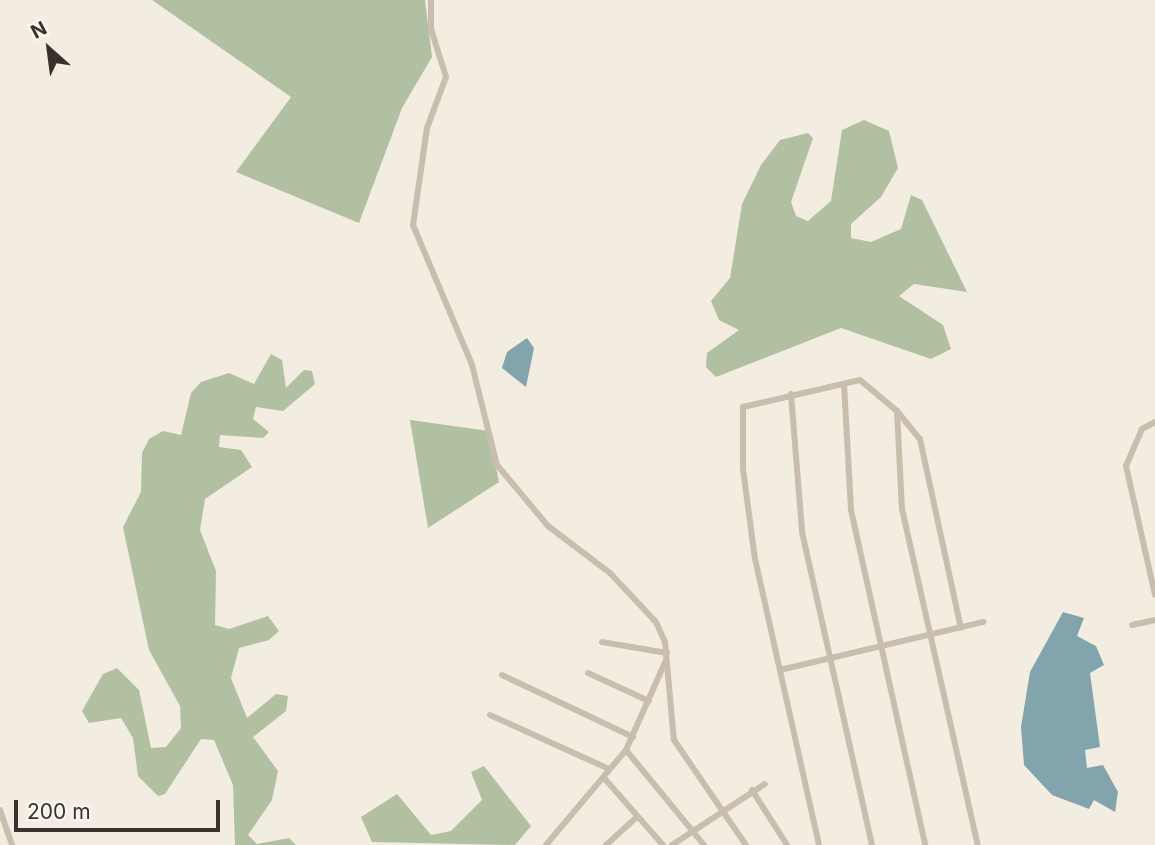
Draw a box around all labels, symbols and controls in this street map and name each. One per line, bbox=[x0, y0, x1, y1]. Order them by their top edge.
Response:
north arrow bbox=[14, 14, 84, 84]
text: N bbox=[27, 16, 51, 44]
scale bar bbox=[18, 786, 224, 830]
text: 200 m bbox=[27, 799, 91, 824]

